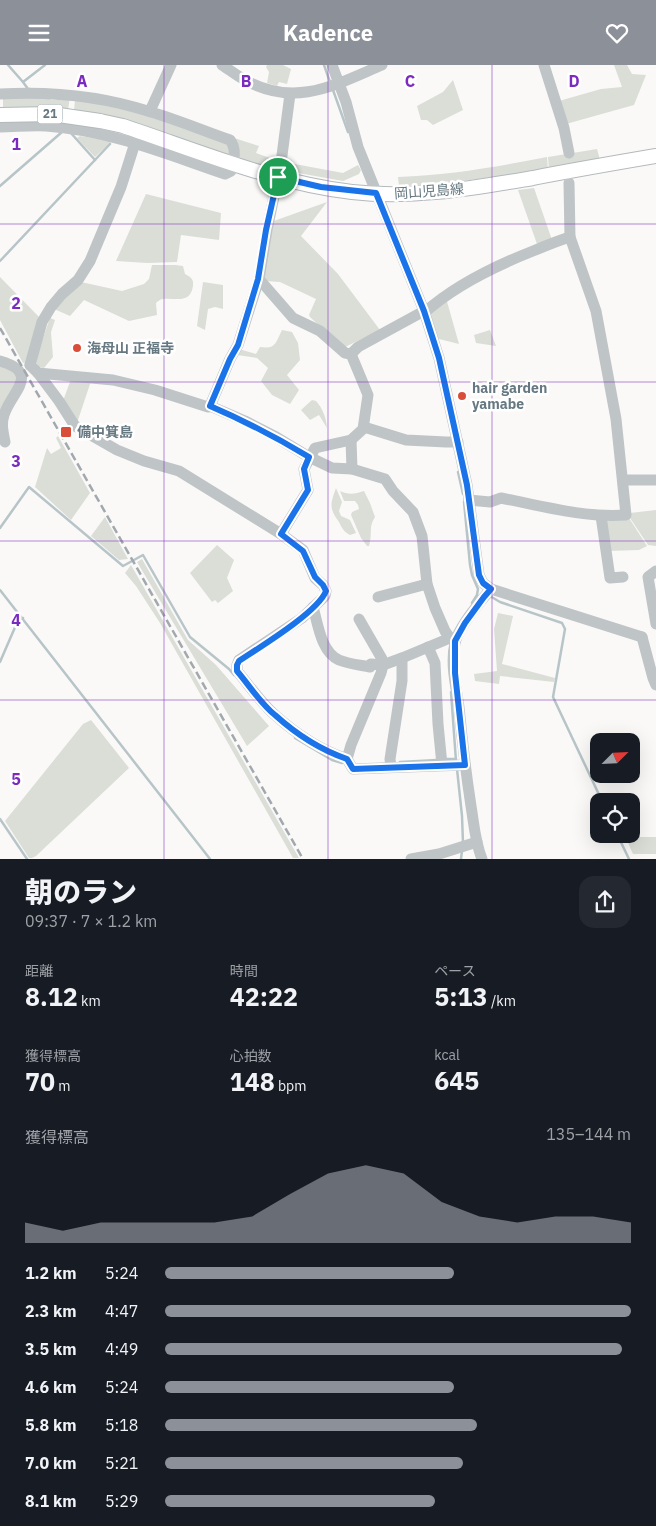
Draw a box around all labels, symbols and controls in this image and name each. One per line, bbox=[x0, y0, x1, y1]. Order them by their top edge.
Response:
text: Kadence bbox=[283, 18, 373, 47]
icon: menu bbox=[25, 19, 53, 47]
icon: heart bbox=[603, 19, 631, 47]
text: A bbox=[77, 71, 88, 91]
text: B bbox=[241, 71, 252, 91]
text: C bbox=[405, 71, 415, 91]
text: D bbox=[568, 71, 580, 91]
road number: 21 bbox=[38, 105, 62, 124]
text: 1 bbox=[11, 134, 21, 154]
pin bbox=[257, 156, 299, 198]
icon: arrive bbox=[264, 163, 292, 191]
street label: 岡山児島線 bbox=[393, 180, 465, 202]
text: 2 bbox=[11, 293, 21, 313]
place label: 海母山 正福寺 bbox=[87, 339, 174, 357]
marker: 海母山 正福寺 bbox=[71, 342, 83, 354]
place label: hair garden yamabe bbox=[472, 379, 547, 413]
marker: hair garden yamabe bbox=[456, 390, 468, 402]
place label: 備中箕島 bbox=[77, 423, 133, 441]
marker: 備中箕島 bbox=[59, 425, 73, 439]
text: 3 bbox=[11, 451, 21, 471]
text: 4 bbox=[11, 610, 21, 630]
north arrow bbox=[590, 733, 640, 783]
map controls bbox=[590, 733, 640, 843]
text: 5 bbox=[11, 769, 21, 789]
button: locate bbox=[590, 793, 640, 843]
text: 朝のラン bbox=[25, 873, 137, 910]
button: share bbox=[579, 876, 631, 928]
text: 09:37 · 7 × 1.2 km bbox=[25, 911, 157, 931]
text: 距離 bbox=[25, 962, 53, 980]
text: 時間 bbox=[230, 962, 258, 980]
text: ペース bbox=[434, 962, 476, 980]
text: 8.12 bbox=[25, 980, 78, 1013]
text: 42:22 bbox=[230, 980, 298, 1013]
text: 5:13 bbox=[434, 980, 488, 1013]
text: km bbox=[78, 992, 101, 1010]
text: /km bbox=[488, 992, 516, 1010]
text: kcal bbox=[434, 1046, 460, 1064]
text: 獲得標高 bbox=[25, 1047, 81, 1065]
text: 心拍数 bbox=[230, 1047, 272, 1065]
text: 645 bbox=[434, 1064, 479, 1097]
text: 70 bbox=[25, 1065, 55, 1098]
text: 148 bbox=[230, 1065, 275, 1098]
text: m bbox=[55, 1077, 71, 1095]
text: bpm bbox=[275, 1077, 306, 1095]
text: 135–144 m bbox=[546, 1124, 631, 1144]
text: 獲得標高 bbox=[25, 1127, 89, 1147]
text: 1.2 km bbox=[25, 1263, 76, 1283]
text: 5:24 bbox=[105, 1263, 138, 1283]
text: 2.3 km bbox=[25, 1301, 76, 1321]
text: 4:47 bbox=[105, 1301, 138, 1321]
text: 3.5 km bbox=[25, 1339, 76, 1359]
text: 4:49 bbox=[105, 1339, 138, 1359]
text: 4.6 km bbox=[25, 1377, 76, 1397]
text: 5:24 bbox=[105, 1377, 138, 1397]
text: 5.8 km bbox=[25, 1415, 76, 1435]
text: 5:18 bbox=[105, 1415, 138, 1435]
text: 7.0 km bbox=[25, 1453, 76, 1473]
text: 5:21 bbox=[105, 1453, 138, 1473]
text: 8.1 km bbox=[25, 1491, 76, 1511]
text: 5:29 bbox=[105, 1491, 138, 1511]

